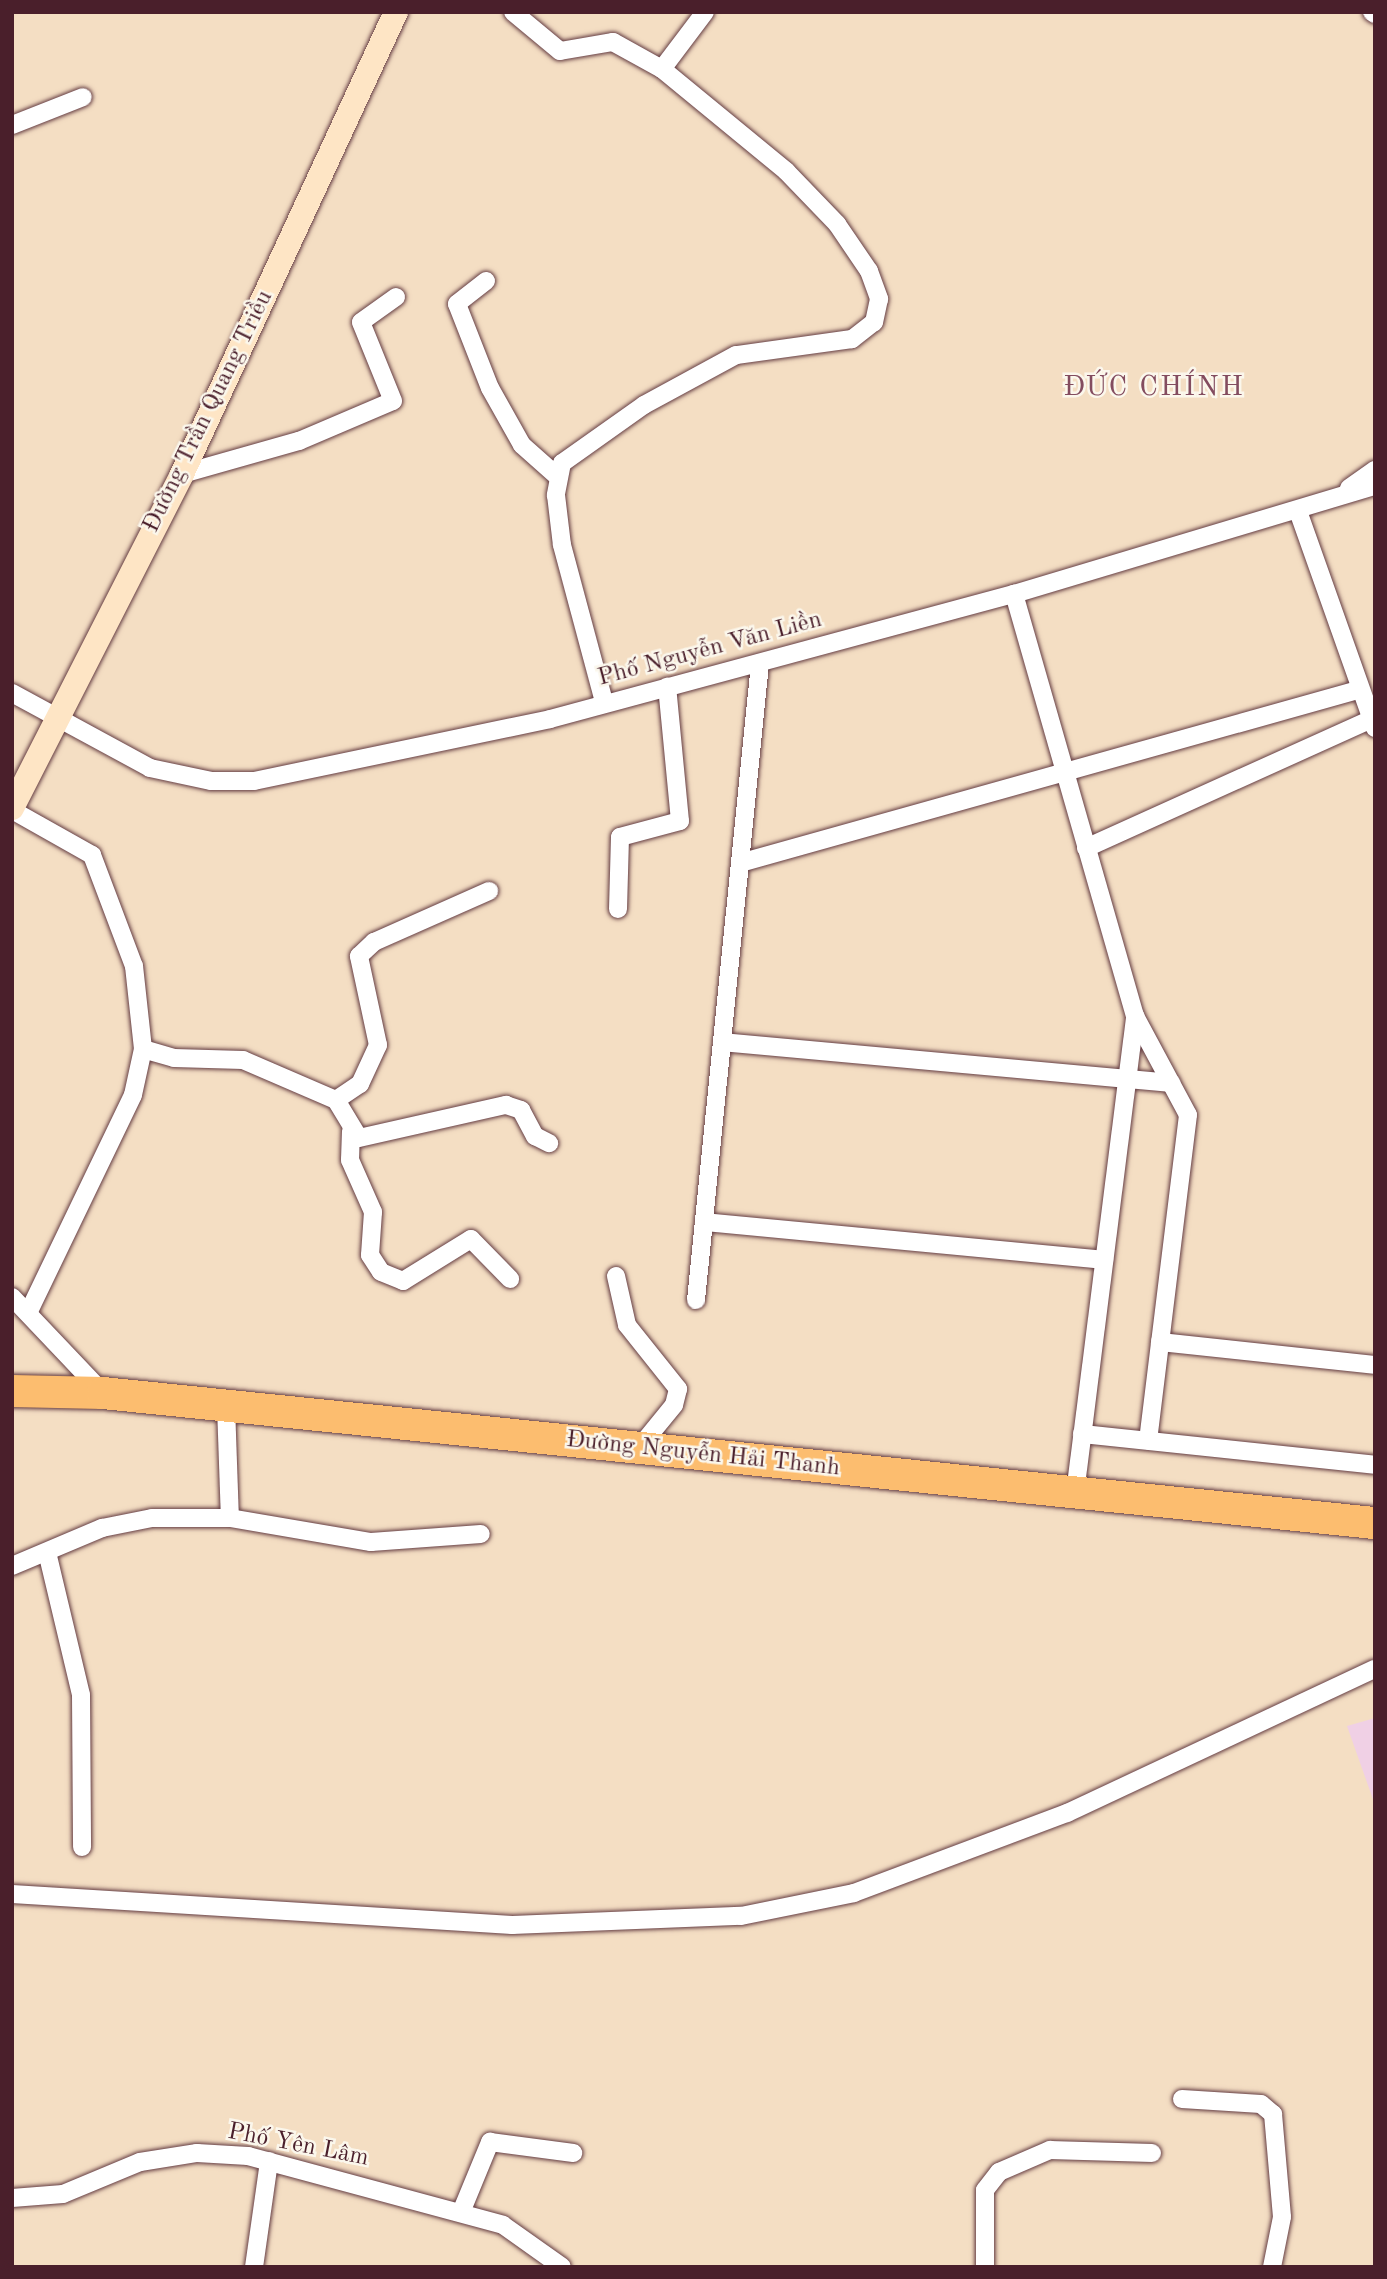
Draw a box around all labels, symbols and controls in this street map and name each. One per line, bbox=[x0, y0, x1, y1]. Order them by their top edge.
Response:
street label: Đường Trần Quang Triều bbox=[138, 286, 280, 538]
district label: ĐỨC CHÍNH bbox=[1064, 371, 1244, 405]
street label: Phố Nguyễn Văn Liền bbox=[595, 606, 825, 694]
street label: Đường Nguyễn Hải Thanh bbox=[565, 1426, 841, 1484]
street label: Phố Yên Lâm bbox=[225, 2118, 371, 2174]

